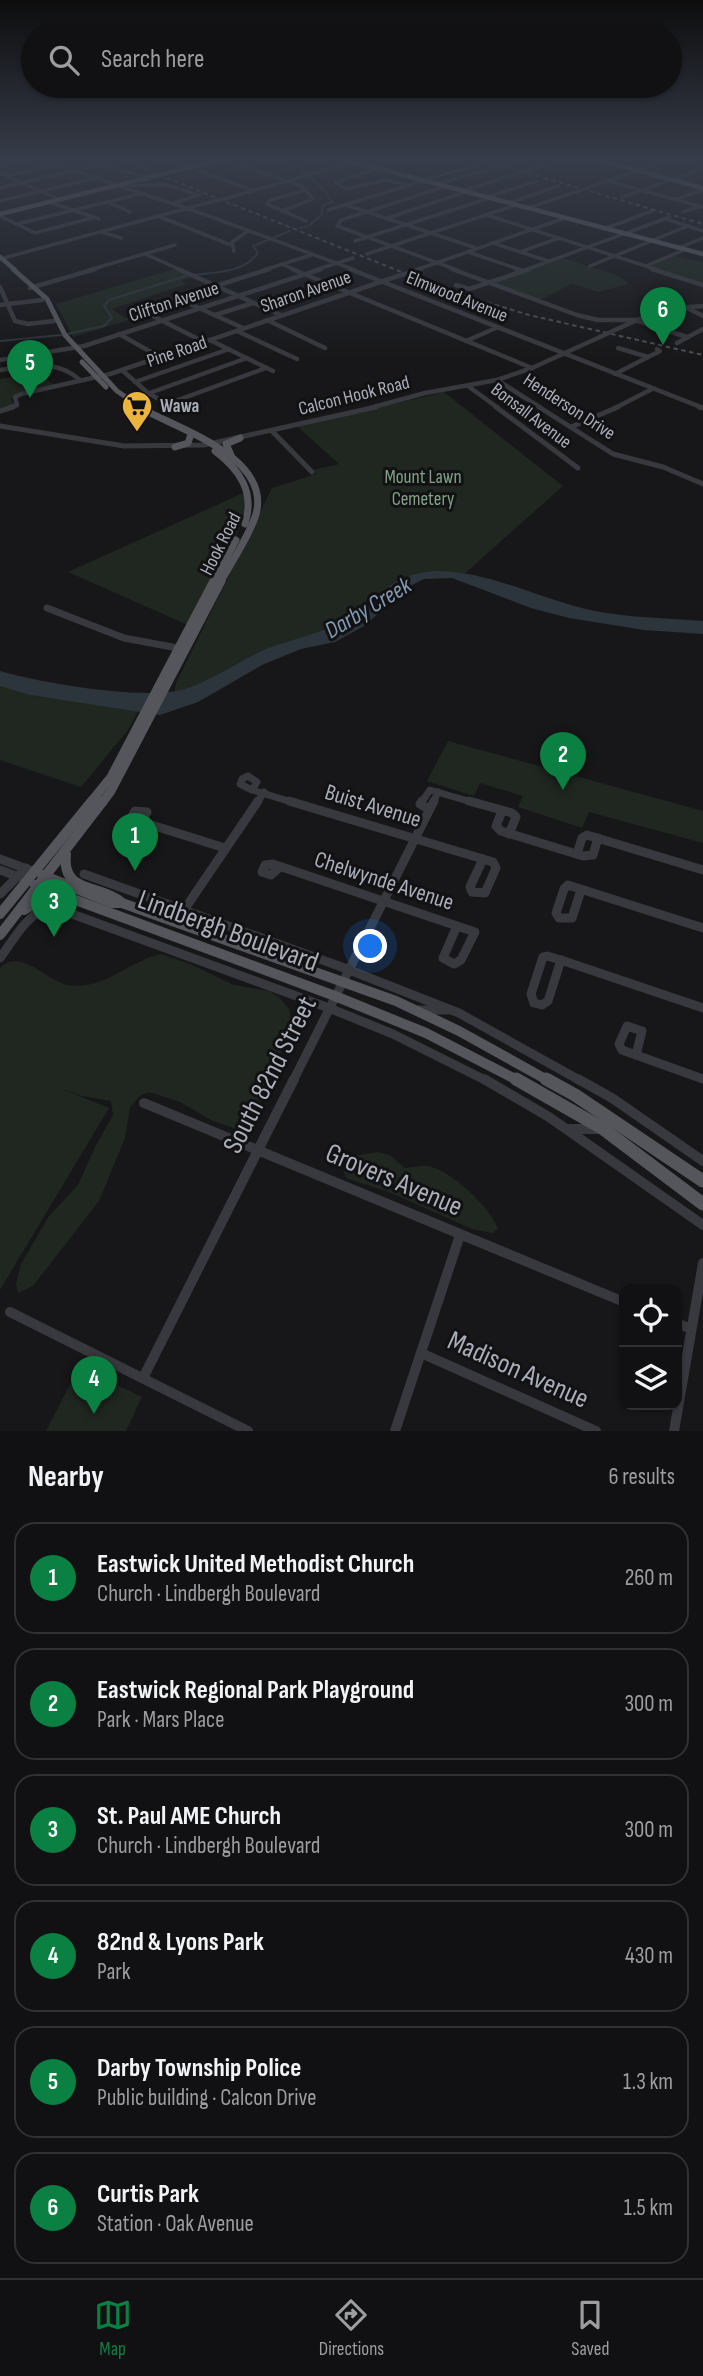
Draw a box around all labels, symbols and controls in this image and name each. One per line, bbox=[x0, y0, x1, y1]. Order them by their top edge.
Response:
search box bbox=[21, 21, 682, 98]
icon: search bbox=[45, 41, 83, 79]
text: Search here bbox=[101, 44, 204, 75]
street label: Sharon Avenue bbox=[258, 266, 354, 318]
street label: Elmwood Avenue bbox=[403, 266, 511, 328]
street label: Clifton Avenue bbox=[126, 277, 222, 327]
pin: 6 bbox=[640, 287, 686, 345]
street label: Pine Road bbox=[144, 331, 210, 373]
pin: 5 bbox=[7, 340, 53, 398]
street label: Henderson Drive bbox=[519, 369, 619, 445]
street label: Calcon Hook Road bbox=[296, 371, 412, 421]
street label: Bonsall Avenue bbox=[486, 378, 576, 454]
supermarket icon: Wawa bbox=[120, 389, 154, 433]
place label: Wawa bbox=[160, 395, 199, 418]
park label: Mount Lawn Cemetery bbox=[384, 466, 462, 511]
street label: Hook Road bbox=[195, 509, 247, 579]
water label: Darby Creek bbox=[319, 570, 417, 645]
pin: 2 bbox=[540, 732, 586, 790]
street label: Buist Avenue bbox=[321, 778, 425, 834]
pin: 1 bbox=[112, 813, 158, 871]
street label: Chelwynde Avenue bbox=[311, 845, 457, 917]
pin: 3 bbox=[31, 879, 77, 937]
street label: Lindbergh Boulevard bbox=[133, 883, 323, 979]
your location bbox=[353, 929, 387, 963]
street label: South 82nd Street bbox=[216, 991, 324, 1159]
street label: Grovers Avenue bbox=[321, 1136, 467, 1224]
map controls bbox=[619, 1284, 682, 1410]
button: locate bbox=[619, 1284, 682, 1347]
street label: Madison Avenue bbox=[442, 1324, 594, 1416]
button: layers bbox=[619, 1347, 682, 1410]
pin: 4 bbox=[71, 1356, 117, 1414]
text: Nearby bbox=[28, 1459, 104, 1495]
text: 6 results bbox=[609, 1463, 675, 1491]
text: Eastwick United Methodist Church bbox=[97, 1549, 414, 1580]
text: 1 bbox=[48, 1564, 58, 1592]
text: 260 m bbox=[625, 1564, 673, 1592]
text: Church · Lindbergh Boulevard bbox=[97, 1580, 320, 1608]
text: Eastwick Regional Park Playground bbox=[97, 1675, 414, 1706]
text: 2 bbox=[48, 1690, 58, 1718]
text: 300 m bbox=[624, 1690, 673, 1718]
text: Park · Mars Place bbox=[97, 1706, 224, 1734]
text: St. Paul AME Church bbox=[97, 1801, 281, 1832]
text: 3 bbox=[48, 1816, 58, 1844]
text: 300 m bbox=[624, 1816, 673, 1844]
text: Church · Lindbergh Boulevard bbox=[97, 1832, 320, 1860]
text: 82nd & Lyons Park bbox=[97, 1927, 264, 1958]
text: 4 bbox=[48, 1942, 58, 1970]
text: 430 m bbox=[625, 1942, 673, 1970]
text: Park bbox=[97, 1958, 131, 1986]
text: Darby Township Police bbox=[97, 2053, 301, 2084]
text: 5 bbox=[48, 2068, 58, 2096]
text: 1.3 km bbox=[623, 2068, 673, 2096]
text: Public building · Calcon Drive bbox=[97, 2084, 316, 2112]
text: Curtis Park bbox=[97, 2179, 199, 2210]
text: 6 bbox=[48, 2194, 58, 2222]
text: 1.5 km bbox=[624, 2194, 673, 2222]
text: Station · Oak Avenue bbox=[97, 2210, 254, 2238]
tab: Map bbox=[94, 2296, 132, 2361]
tab: Directions bbox=[319, 2296, 384, 2361]
tab: Saved bbox=[571, 2296, 609, 2361]

